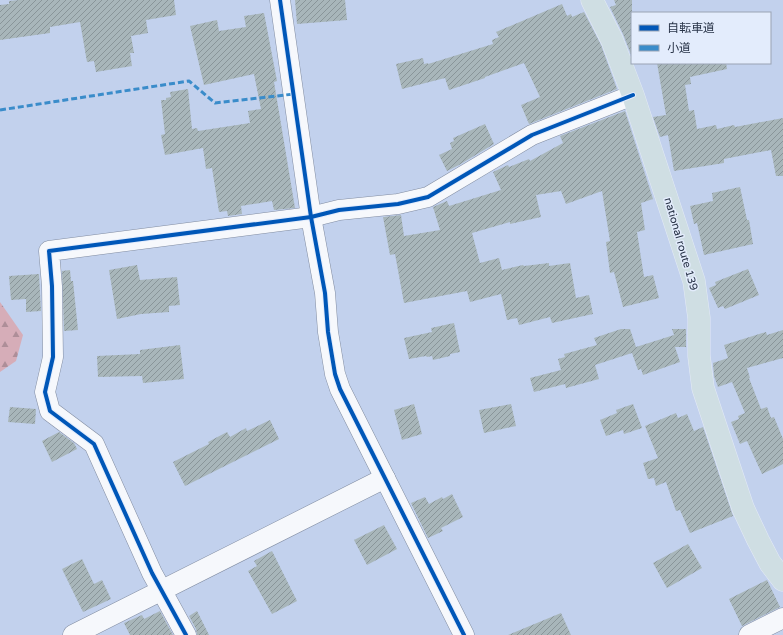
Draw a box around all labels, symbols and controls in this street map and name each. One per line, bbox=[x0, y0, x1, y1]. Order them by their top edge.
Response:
legend bbox=[631, 12, 771, 64]
text: 自転車道 bbox=[667, 21, 715, 35]
text: 小道 bbox=[667, 41, 691, 55]
street label: national route 139 bbox=[661, 196, 701, 292]

